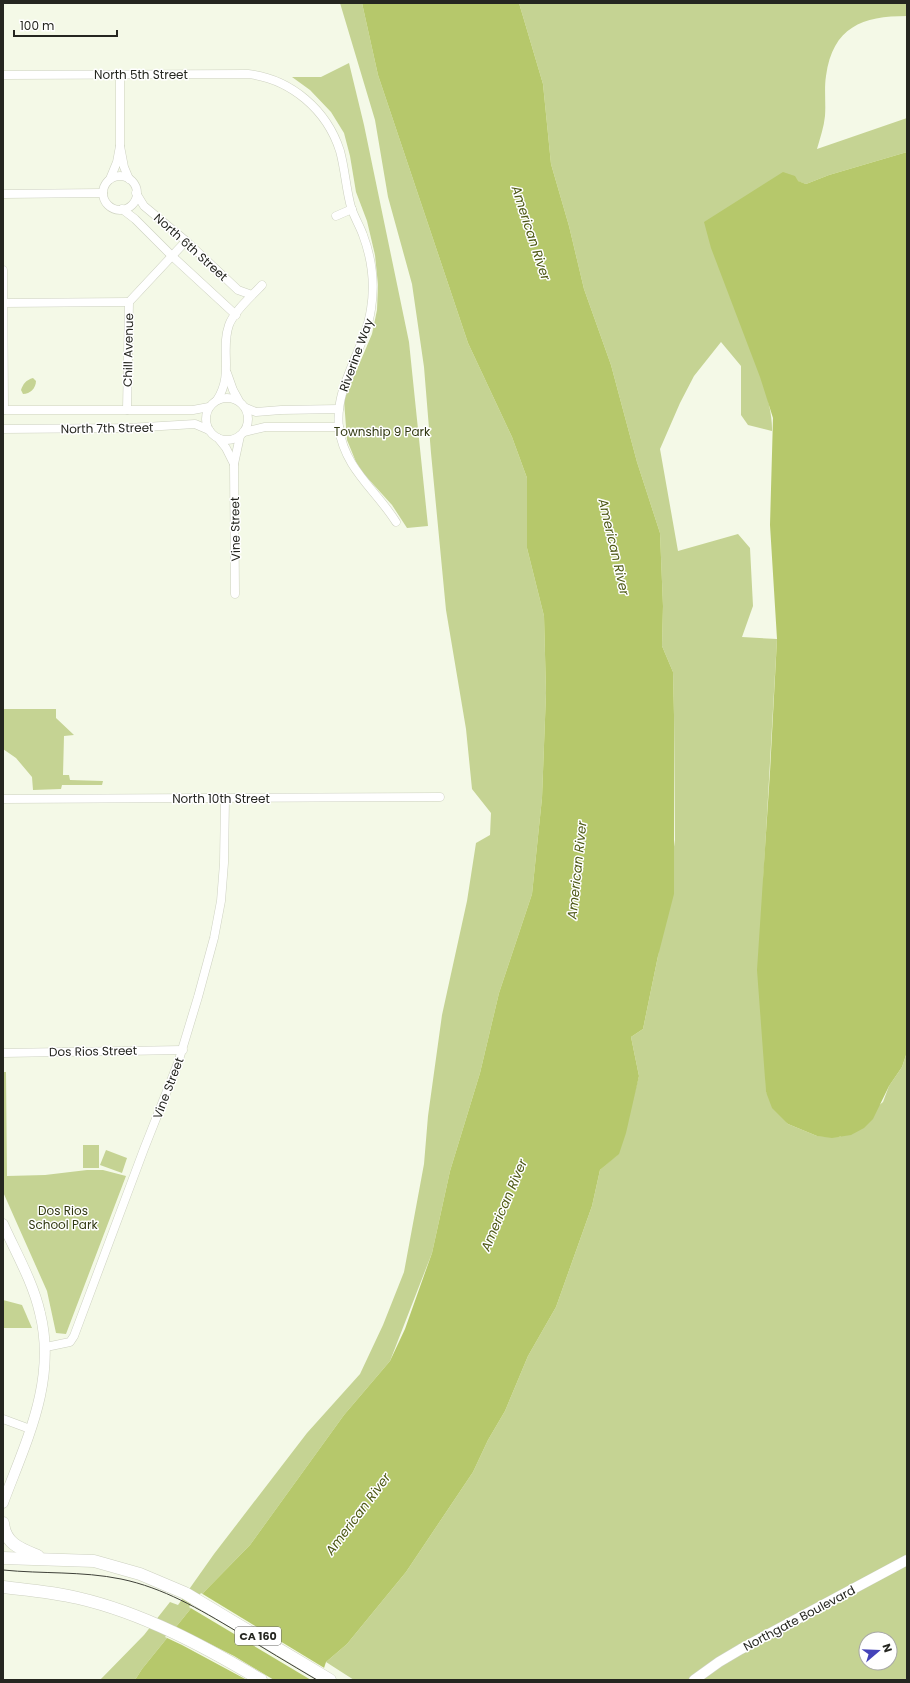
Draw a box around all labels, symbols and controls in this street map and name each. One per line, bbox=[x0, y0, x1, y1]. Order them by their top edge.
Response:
scale bar bbox=[14, 12, 117, 38]
text: 100 m bbox=[20, 17, 54, 34]
street label: North 5th Street bbox=[94, 66, 188, 83]
water label: American River bbox=[506, 182, 556, 284]
street label: North 6th Street bbox=[150, 209, 232, 285]
street label: Chill Avenue bbox=[119, 313, 137, 387]
street label: Riverine Way bbox=[335, 316, 377, 394]
street label: North 7th Street bbox=[60, 419, 154, 437]
park label: Township 9 Park bbox=[334, 423, 431, 440]
water label: American River bbox=[593, 496, 635, 598]
street label: Vine Street bbox=[226, 497, 244, 561]
street label: North 10th Street bbox=[172, 790, 270, 807]
water label: American River bbox=[562, 819, 592, 921]
street label: Dos Rios Street bbox=[49, 1042, 137, 1060]
street label: Vine Street bbox=[149, 1055, 187, 1121]
water label: American River bbox=[476, 1155, 532, 1255]
park label: Dos Rios School Park bbox=[28, 1202, 98, 1233]
water label: American River bbox=[320, 1468, 396, 1560]
street label: Northgate Boulevard bbox=[740, 1581, 858, 1655]
road number: CA 160 bbox=[235, 1627, 281, 1645]
north arrow bbox=[858, 1631, 898, 1671]
text: N bbox=[879, 1641, 896, 1654]

